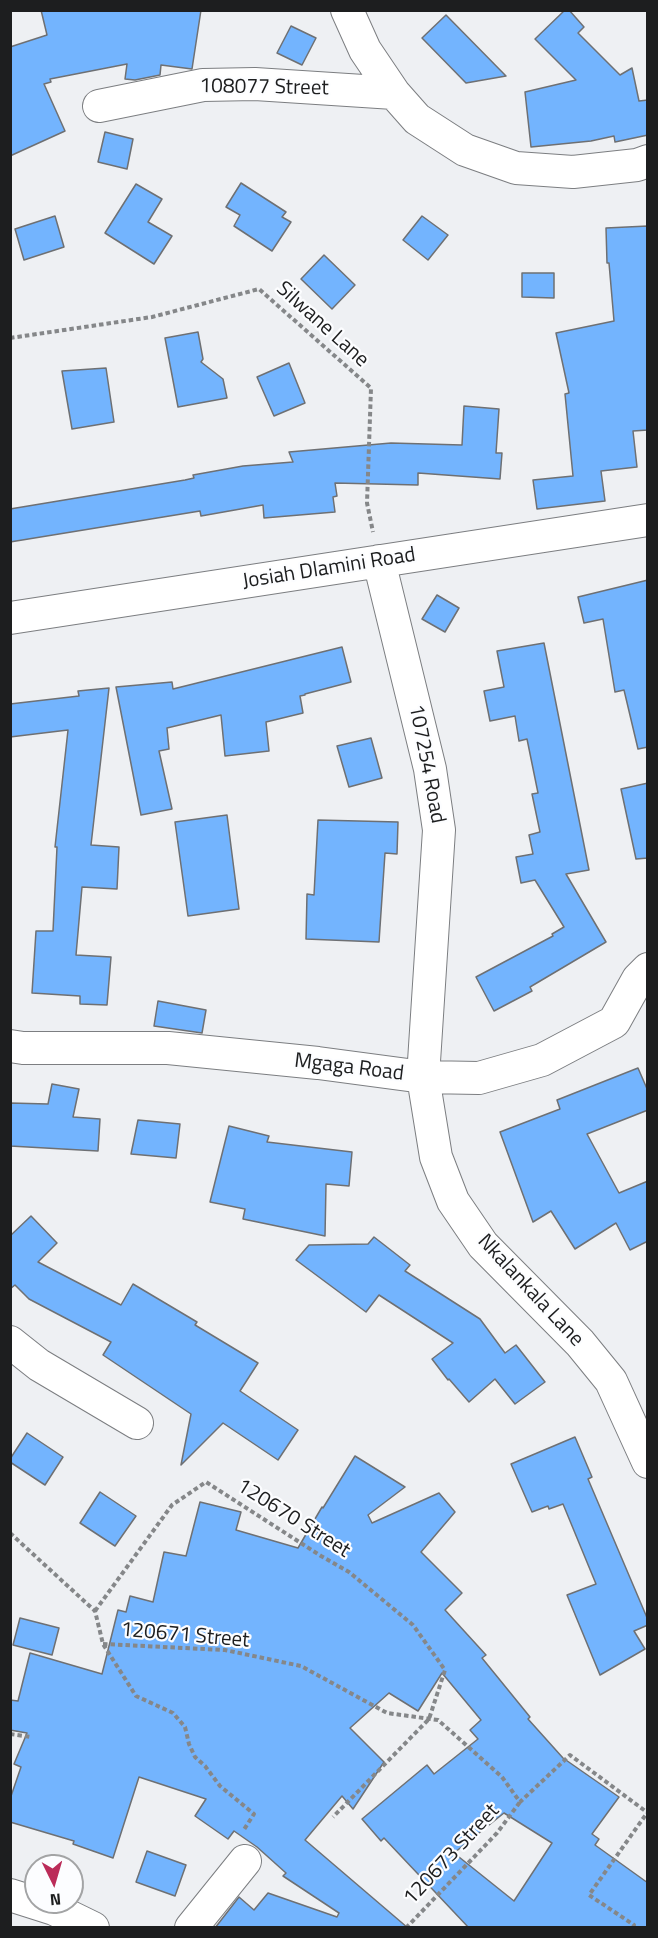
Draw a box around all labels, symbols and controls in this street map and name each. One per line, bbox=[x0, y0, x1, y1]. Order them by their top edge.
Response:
street label: 108077 Street bbox=[199, 74, 329, 102]
street label: Silwane Lane bbox=[270, 277, 374, 373]
street label: Josiah Dlamini Road bbox=[241, 543, 417, 595]
street label: 107254 Road bbox=[402, 702, 450, 826]
street label: Mgaga Road bbox=[293, 1049, 405, 1087]
street label: Nkalankala Lane bbox=[472, 1230, 588, 1352]
street label: 120670 Street bbox=[231, 1474, 355, 1564]
street label: 120671 Street bbox=[119, 1618, 251, 1654]
street label: 120673 Street bbox=[399, 1799, 505, 1911]
north arrow bbox=[24, 1854, 84, 1914]
text: N bbox=[49, 1888, 62, 1912]

